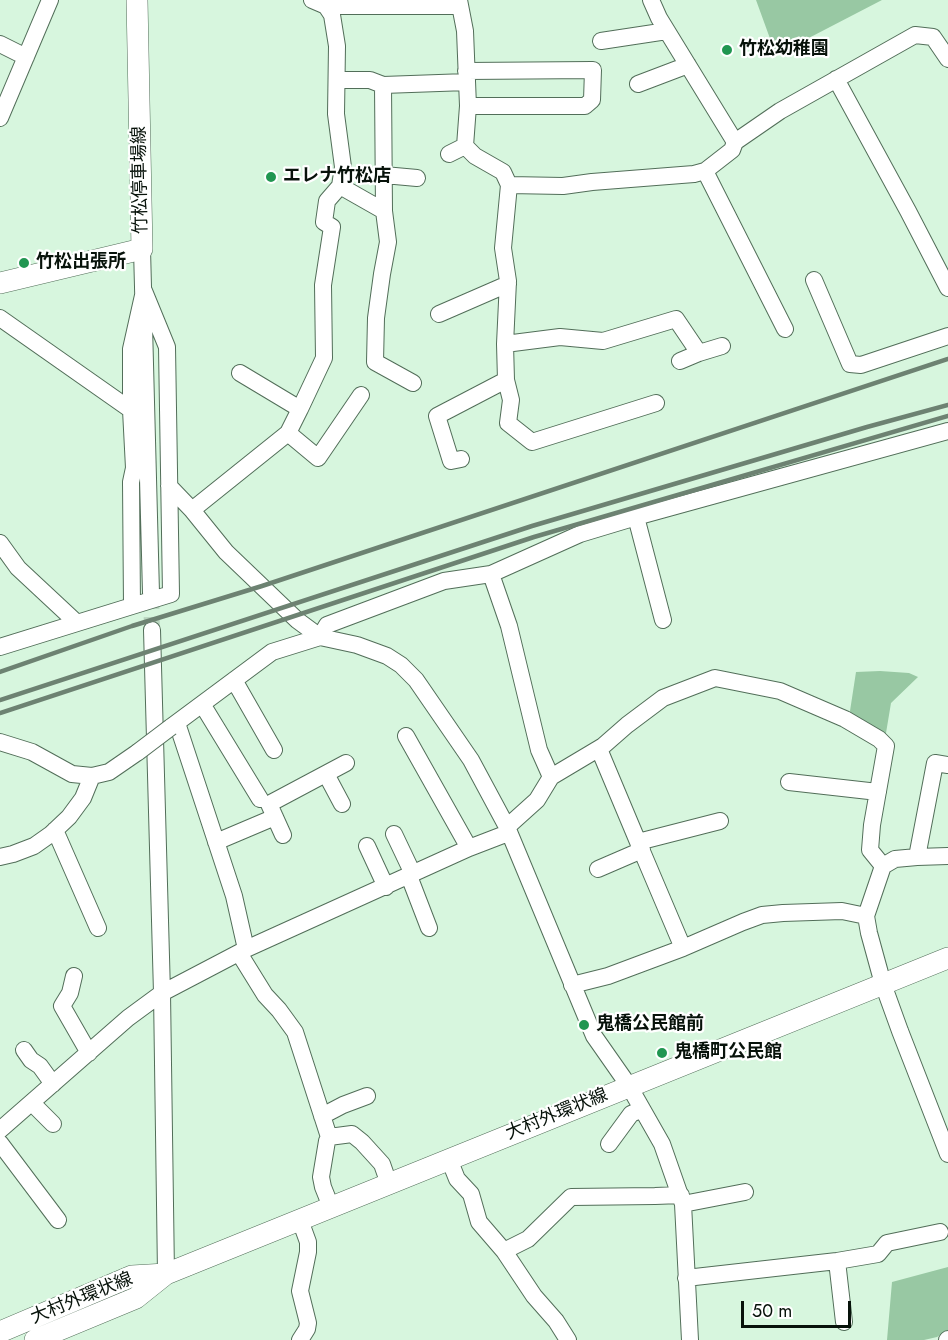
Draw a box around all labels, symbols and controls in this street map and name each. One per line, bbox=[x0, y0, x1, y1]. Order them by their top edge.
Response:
place label: 竹松幼稚園 bbox=[739, 39, 829, 61]
marker: 竹松幼稚園 bbox=[720, 43, 734, 57]
street label: 竹松停車場線 bbox=[129, 126, 153, 234]
place label: エレナ竹松店 bbox=[283, 166, 391, 188]
marker: エレナ竹松店 bbox=[264, 170, 278, 184]
place label: 竹松出張所 bbox=[36, 252, 126, 274]
marker: 竹松出張所 bbox=[17, 256, 31, 270]
place label: 鬼橋公民館前 bbox=[596, 1014, 704, 1036]
marker: 鬼橋公民館前 bbox=[577, 1018, 591, 1032]
place label: 鬼橋町公民館 bbox=[674, 1042, 782, 1064]
marker: 鬼橋町公民館 bbox=[655, 1046, 669, 1060]
street label: 大村外環状線 bbox=[503, 1085, 611, 1145]
street label: 大村外環状線 bbox=[28, 1269, 136, 1329]
scale bar bbox=[744, 1289, 854, 1327]
text: 50 m bbox=[752, 1298, 792, 1324]

